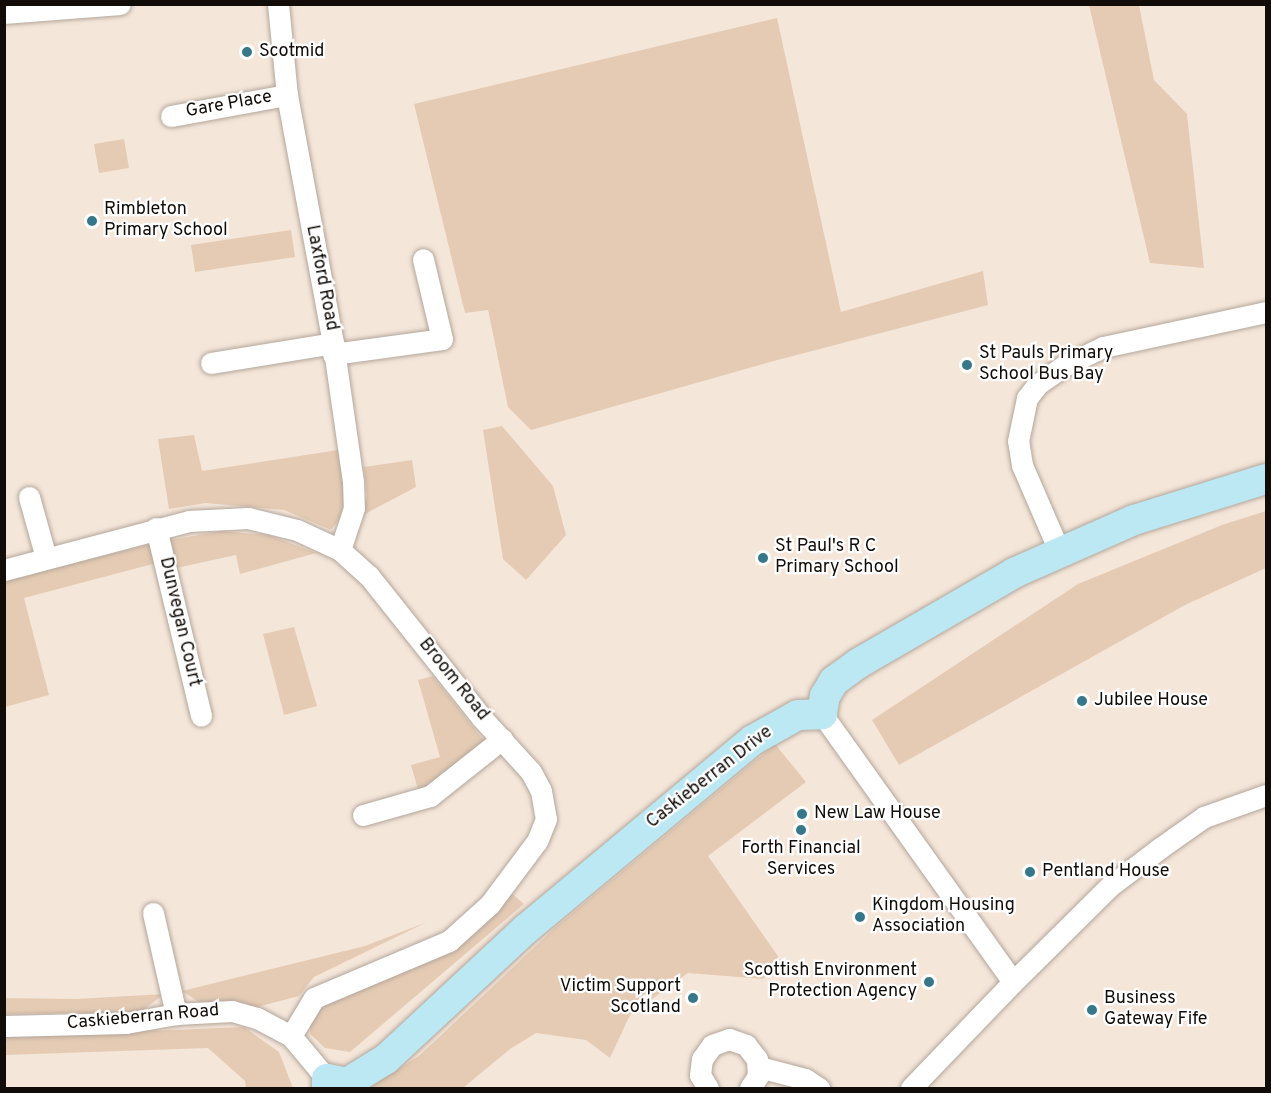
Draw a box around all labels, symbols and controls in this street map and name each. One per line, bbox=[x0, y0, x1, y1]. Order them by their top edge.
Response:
place label: Scotmid bbox=[259, 41, 324, 63]
marker: Scotmid bbox=[240, 45, 254, 59]
street label: Gare Place bbox=[184, 87, 274, 123]
place label: Rimbleton Primary School bbox=[104, 200, 228, 242]
marker: Rimbleton Primary School bbox=[85, 214, 99, 228]
street label: Laxford Road bbox=[300, 223, 342, 333]
place label: St Pauls Primary School Bus Bay bbox=[979, 344, 1113, 386]
marker: St Pauls Primary School Bus Bay bbox=[960, 358, 974, 372]
place label: St Paul's R C Primary School bbox=[775, 537, 899, 580]
marker: St Paul's R C Primary School bbox=[756, 551, 770, 565]
street label: Dunvegan Court bbox=[154, 555, 204, 689]
street label: Broom Road bbox=[413, 634, 493, 726]
place label: Jubilee House bbox=[1094, 690, 1208, 712]
marker: Jubilee House bbox=[1075, 694, 1089, 708]
street label: Caskieberran Drive bbox=[643, 722, 777, 834]
place label: New Law House bbox=[814, 803, 941, 825]
marker: New Law House bbox=[795, 807, 809, 821]
marker: Forth Financial Services bbox=[794, 823, 808, 837]
place label: Forth Financial Services bbox=[741, 839, 861, 882]
place label: Pentland House bbox=[1042, 861, 1169, 883]
marker: Pentland House bbox=[1023, 865, 1037, 879]
place label: Kingdom Housing Association bbox=[872, 896, 1015, 938]
marker: Kingdom Housing Association bbox=[853, 910, 867, 924]
place label: Scottish Environment Protection Agency bbox=[744, 961, 917, 1004]
marker: Scottish Environment Protection Agency bbox=[922, 975, 936, 989]
place label: Victim Support Scotland bbox=[560, 977, 681, 1020]
place label: Business Gateway Fife bbox=[1104, 989, 1207, 1032]
marker: Victim Support Scotland bbox=[686, 991, 700, 1005]
street label: Caskieberran Road bbox=[66, 1001, 220, 1035]
marker: Business Gateway Fife bbox=[1085, 1003, 1099, 1017]

